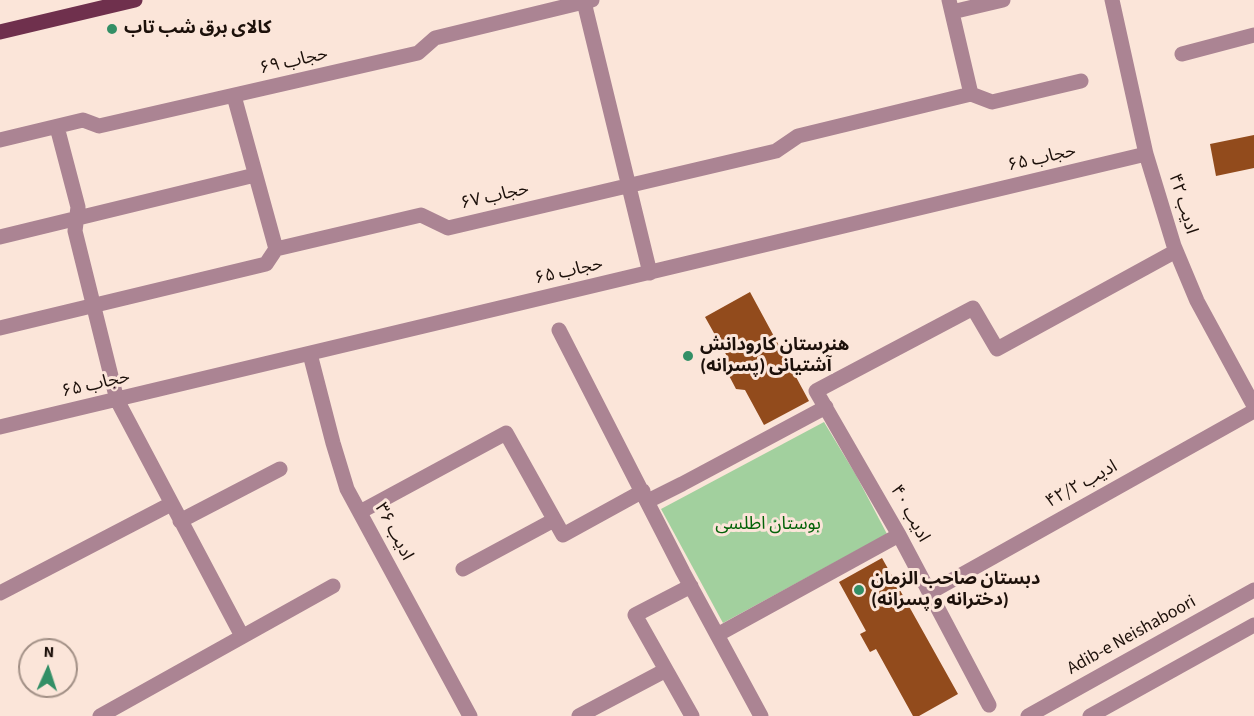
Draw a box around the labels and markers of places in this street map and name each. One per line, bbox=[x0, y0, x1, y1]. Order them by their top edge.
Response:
place label: کالای برق شب تاب bbox=[124, 18, 271, 40]
marker: کالای برق شب تاب bbox=[105, 22, 119, 36]
place label: هنرستان کارودانش آشتیانی (پسرانه) bbox=[700, 335, 849, 378]
marker: هنرستان کارودانش آشتیانی (پسرانه) bbox=[681, 349, 695, 363]
place label: دبستان صاحب الزمان (دخترانه و پسرانه) bbox=[871, 569, 1040, 612]
marker: دبستان صاحب الزمان (دخترانه و پسرانه) bbox=[852, 583, 866, 597]

